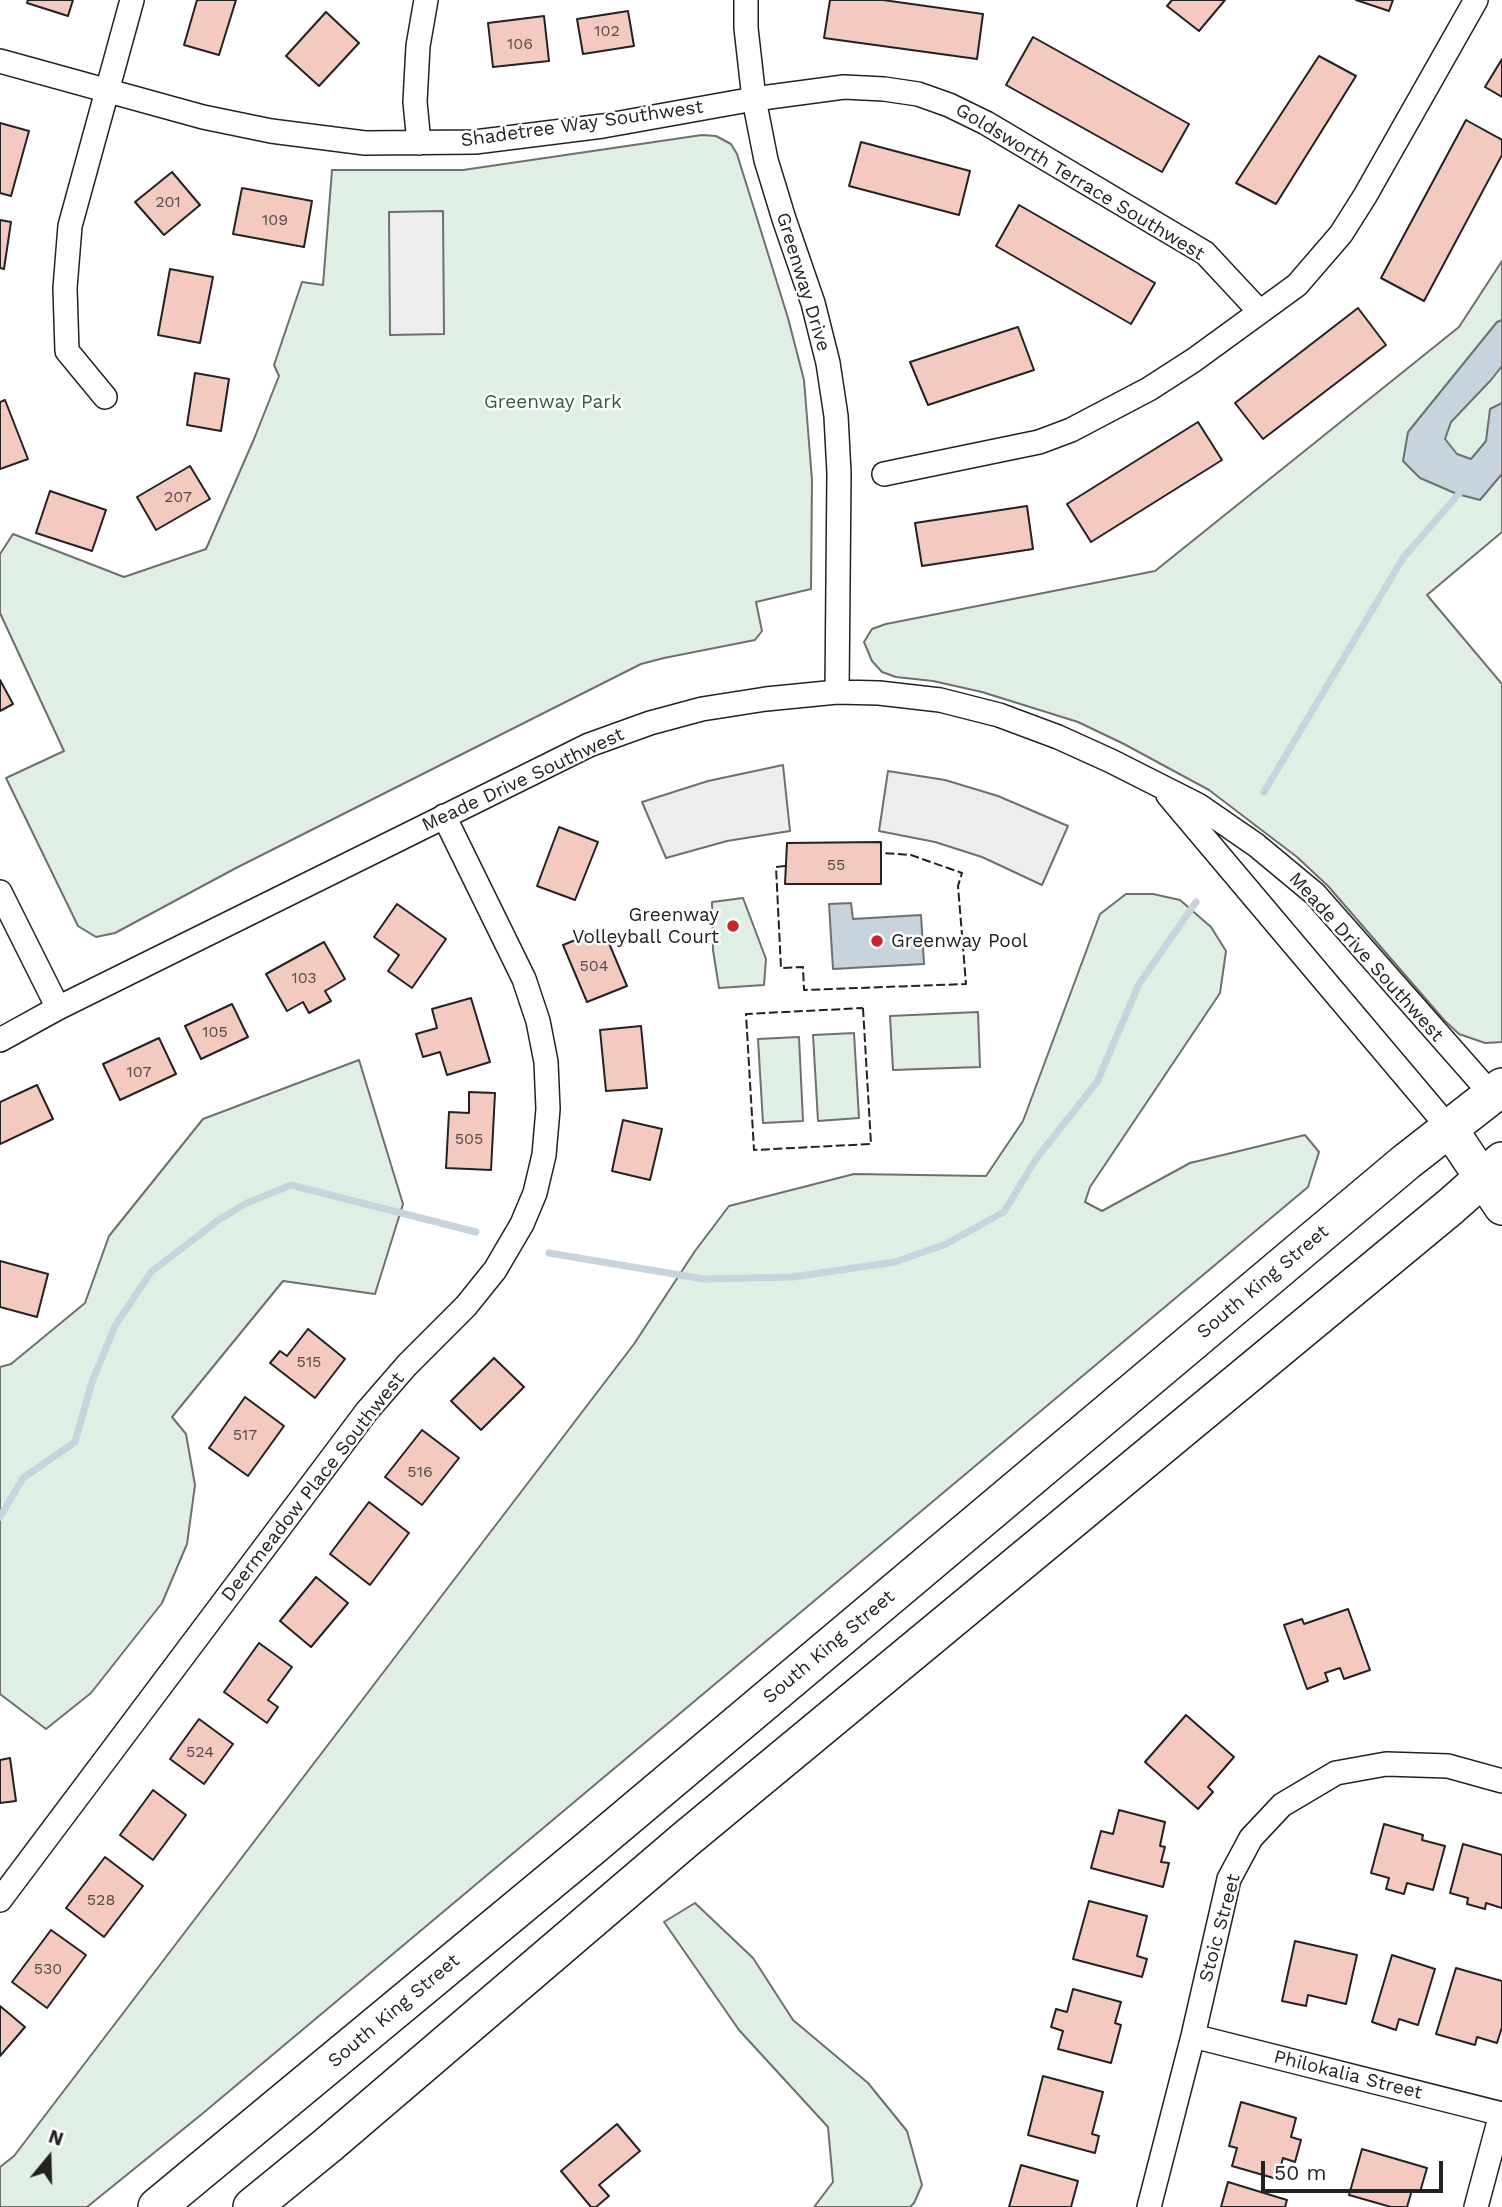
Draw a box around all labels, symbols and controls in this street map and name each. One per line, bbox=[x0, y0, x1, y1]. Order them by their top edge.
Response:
house number: 102 bbox=[594, 21, 620, 41]
house number: 106 bbox=[507, 34, 533, 54]
street label: Shadetree Way Southwest bbox=[459, 96, 705, 152]
street label: Goldsworth Terrace Southwest bbox=[951, 98, 1209, 266]
house number: 201 bbox=[155, 192, 181, 212]
house number: 109 bbox=[262, 210, 288, 230]
street label: Greenway Drive bbox=[771, 210, 835, 354]
park label: Greenway Park bbox=[484, 391, 622, 413]
house number: 207 bbox=[164, 487, 192, 507]
street label: Meade Drive Southwest bbox=[418, 723, 628, 837]
house number: 55 bbox=[827, 855, 845, 875]
street label: Meade Drive Southwest bbox=[1284, 868, 1448, 1046]
place label: Greenway Volleyball Court bbox=[572, 904, 719, 948]
marker: Greenway Volleyball Court bbox=[725, 918, 741, 934]
place label: Greenway Pool bbox=[891, 930, 1028, 952]
marker: Greenway Pool bbox=[869, 933, 885, 949]
house number: 504 bbox=[579, 956, 609, 976]
house number: 103 bbox=[291, 968, 317, 988]
house number: 105 bbox=[202, 1022, 228, 1042]
house number: 107 bbox=[127, 1062, 151, 1082]
house number: 505 bbox=[455, 1129, 483, 1149]
street label: South King Street bbox=[1193, 1220, 1333, 1344]
house number: 515 bbox=[297, 1352, 321, 1372]
street label: Deermeadow Place Southwest bbox=[217, 1368, 409, 1606]
house number: 517 bbox=[233, 1425, 257, 1445]
house number: 516 bbox=[407, 1462, 433, 1482]
street label: South King Street bbox=[759, 1585, 899, 1709]
house number: 524 bbox=[186, 1742, 214, 1762]
street label: Stoic Street bbox=[1195, 1871, 1245, 1985]
house number: 528 bbox=[87, 1890, 115, 1910]
street label: South King Street bbox=[324, 1949, 464, 2073]
house number: 530 bbox=[34, 1959, 62, 1979]
street label: Philokalia Street bbox=[1271, 2046, 1425, 2104]
north arrow bbox=[14, 2123, 84, 2193]
text: N bbox=[46, 2125, 66, 2151]
scale bar bbox=[1264, 2148, 1446, 2192]
text: 50 m bbox=[1274, 2160, 1326, 2185]

